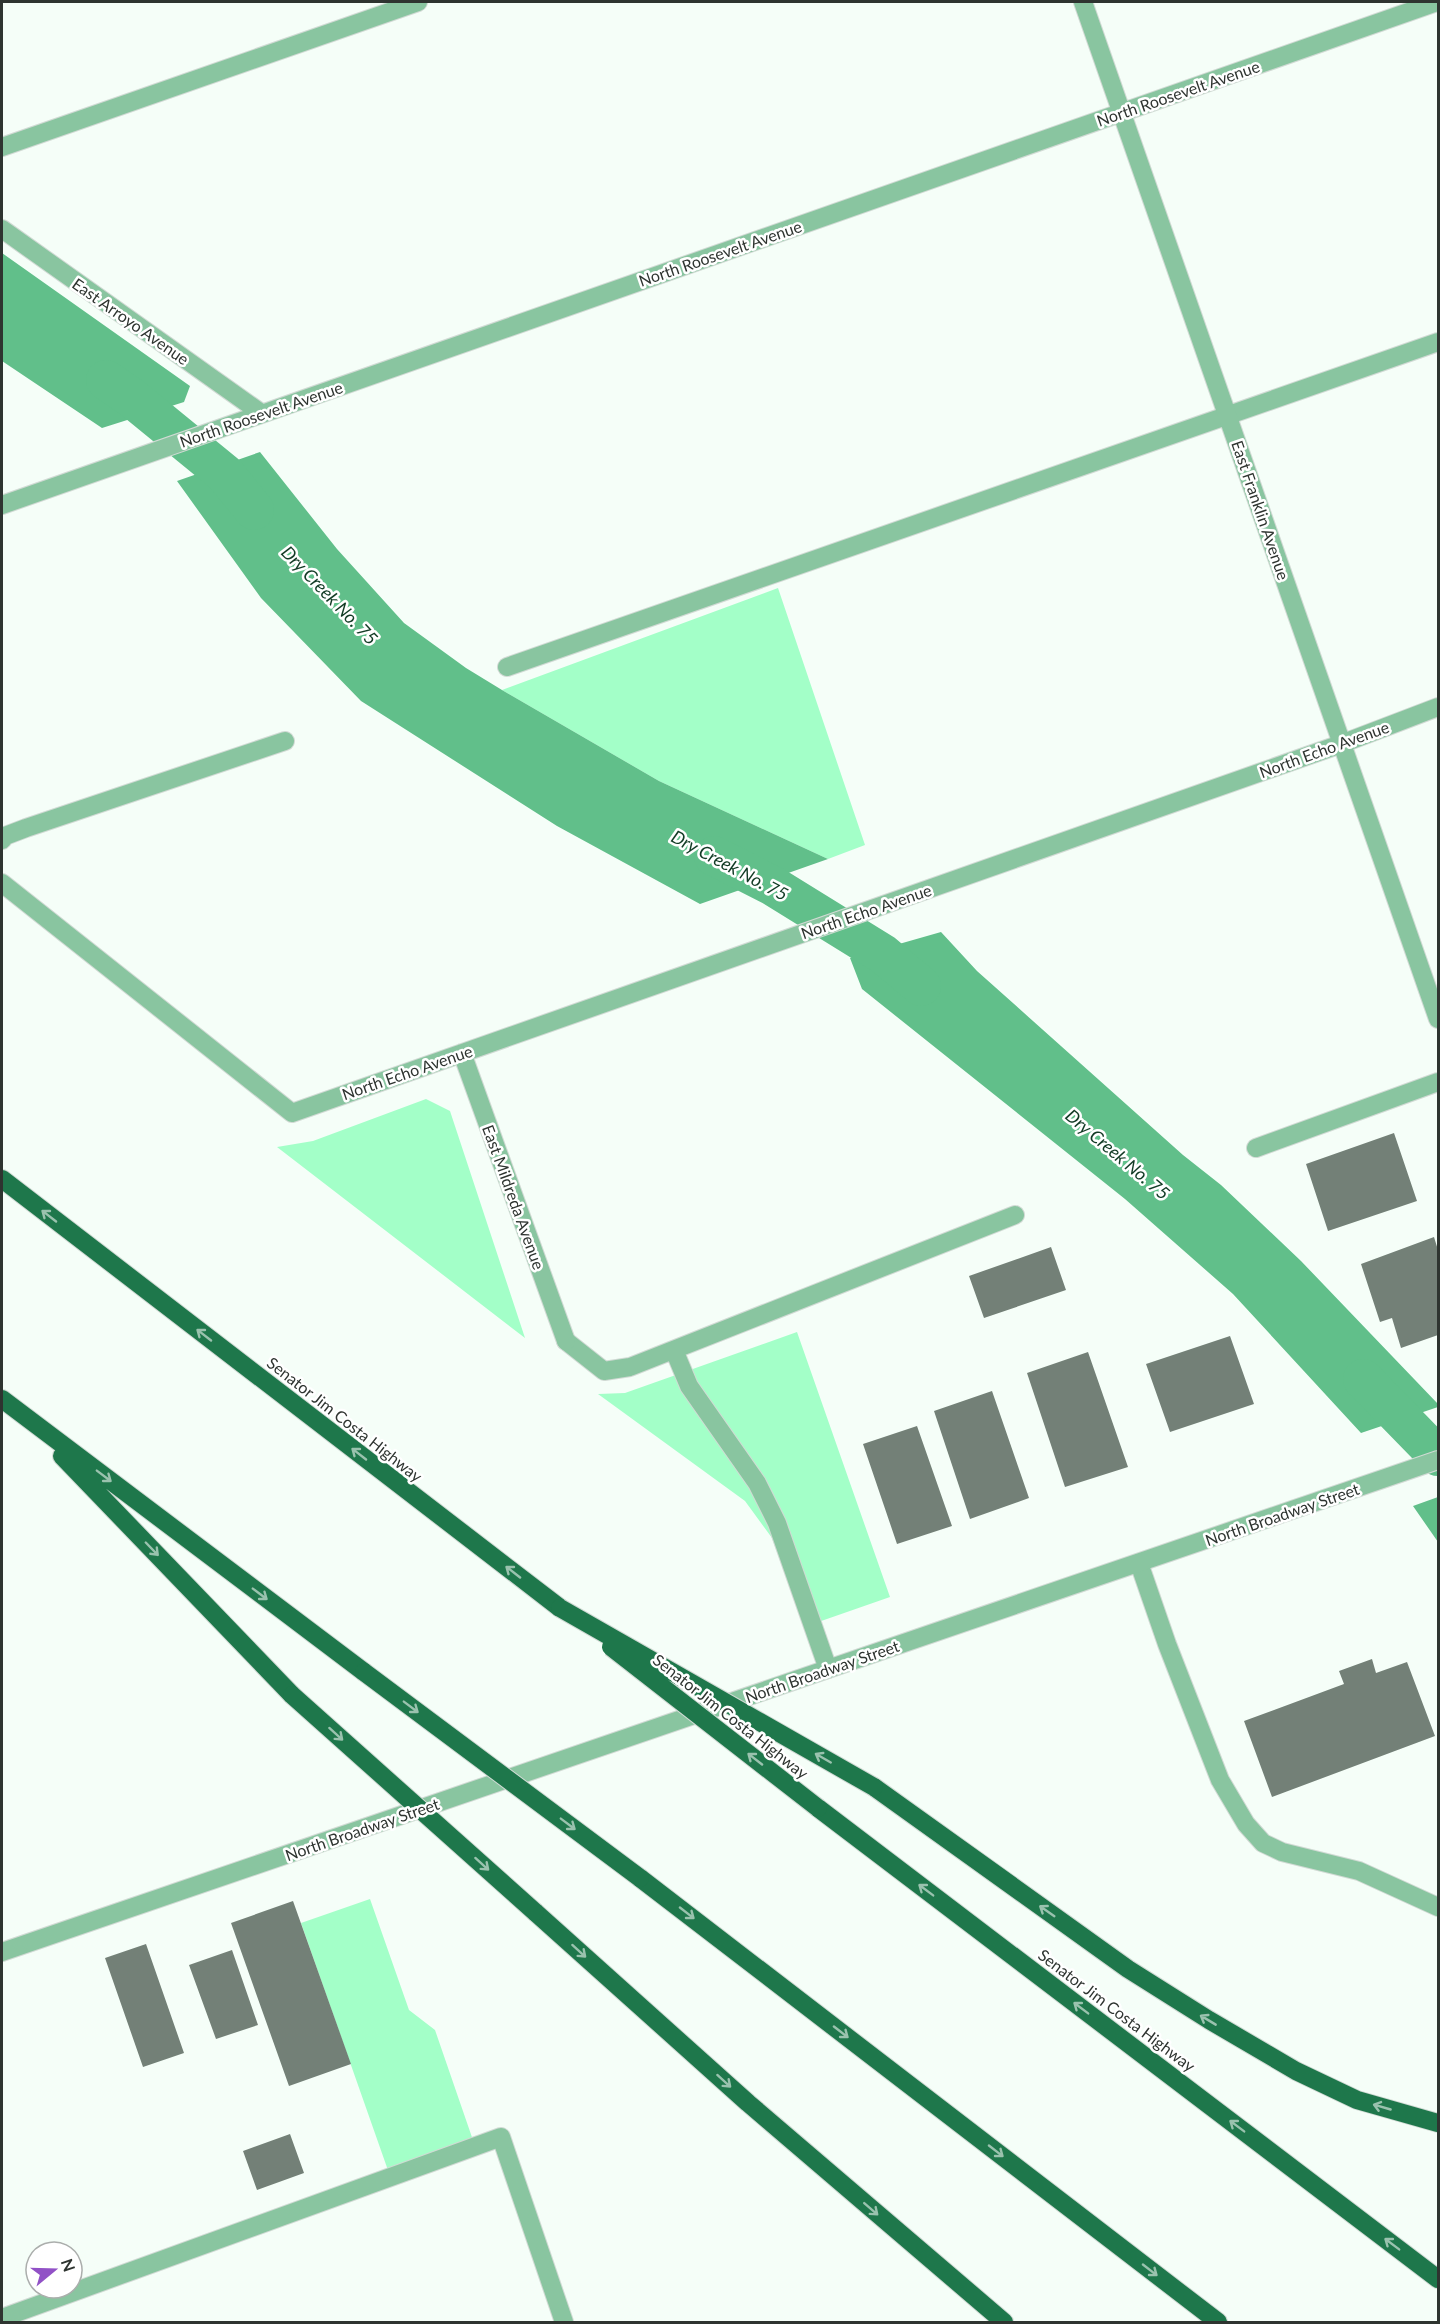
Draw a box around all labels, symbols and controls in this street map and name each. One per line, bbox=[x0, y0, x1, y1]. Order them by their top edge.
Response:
street label: North Roosevelt Avenue bbox=[1094, 56, 1262, 130]
street label: North Roosevelt Avenue bbox=[636, 216, 804, 290]
street label: East Arroyo Avenue bbox=[69, 274, 193, 368]
street label: North Roosevelt Avenue bbox=[177, 377, 345, 451]
street label: East Franklin Avenue bbox=[1228, 438, 1294, 582]
water label: Dry Creek No. 75 bbox=[277, 541, 383, 649]
street label: North Echo Avenue bbox=[1257, 717, 1391, 781]
water label: Dry Creek No. 75 bbox=[668, 825, 792, 905]
street label: North Echo Avenue bbox=[798, 880, 934, 942]
street label: North Echo Avenue bbox=[339, 1041, 475, 1103]
water label: Dry Creek No. 75 bbox=[1061, 1104, 1175, 1204]
street label: East Mildreda Avenue bbox=[479, 1122, 549, 1272]
one-way arrow bbox=[42, 1210, 58, 1223]
one-way arrow bbox=[196, 1329, 212, 1342]
street label: Senator Jim Costa Highway bbox=[264, 1353, 427, 1486]
one-way arrow bbox=[351, 1447, 367, 1460]
one-way arrow bbox=[96, 1469, 112, 1482]
street label: North Broadway Street bbox=[1203, 1479, 1362, 1549]
one-way arrow bbox=[144, 1541, 159, 1556]
one-way arrow bbox=[506, 1566, 522, 1579]
one-way arrow bbox=[251, 1587, 267, 1600]
street label: North Broadway Street bbox=[743, 1636, 902, 1706]
street label: Senator Jim Costa Highway bbox=[650, 1650, 813, 1783]
one-way arrow bbox=[403, 1701, 419, 1713]
one-way arrow bbox=[328, 1727, 343, 1741]
one-way arrow bbox=[815, 1751, 832, 1763]
one-way arrow bbox=[747, 1753, 763, 1766]
street label: North Broadway Street bbox=[283, 1794, 442, 1864]
one-way arrow bbox=[559, 1817, 575, 1830]
one-way arrow bbox=[474, 1857, 489, 1871]
one-way arrow bbox=[918, 1884, 934, 1897]
one-way arrow bbox=[1039, 1905, 1055, 1917]
one-way arrow bbox=[679, 1907, 695, 1920]
one-way arrow bbox=[571, 1944, 586, 1958]
street label: Senator Jim Costa Highway bbox=[1035, 1945, 1200, 2076]
one-way arrow bbox=[1074, 2001, 1090, 2014]
one-way arrow bbox=[1200, 2014, 1217, 2027]
one-way arrow bbox=[833, 2026, 849, 2039]
one-way arrow bbox=[716, 2074, 731, 2088]
one-way arrow bbox=[1373, 2101, 1392, 2112]
one-way arrow bbox=[1229, 2119, 1245, 2132]
one-way arrow bbox=[988, 2145, 1004, 2158]
one-way arrow bbox=[863, 2202, 878, 2216]
one-way arrow bbox=[1384, 2237, 1400, 2250]
north arrow bbox=[24, 2240, 84, 2300]
text: N bbox=[58, 2256, 80, 2274]
one-way arrow bbox=[1142, 2264, 1158, 2277]

